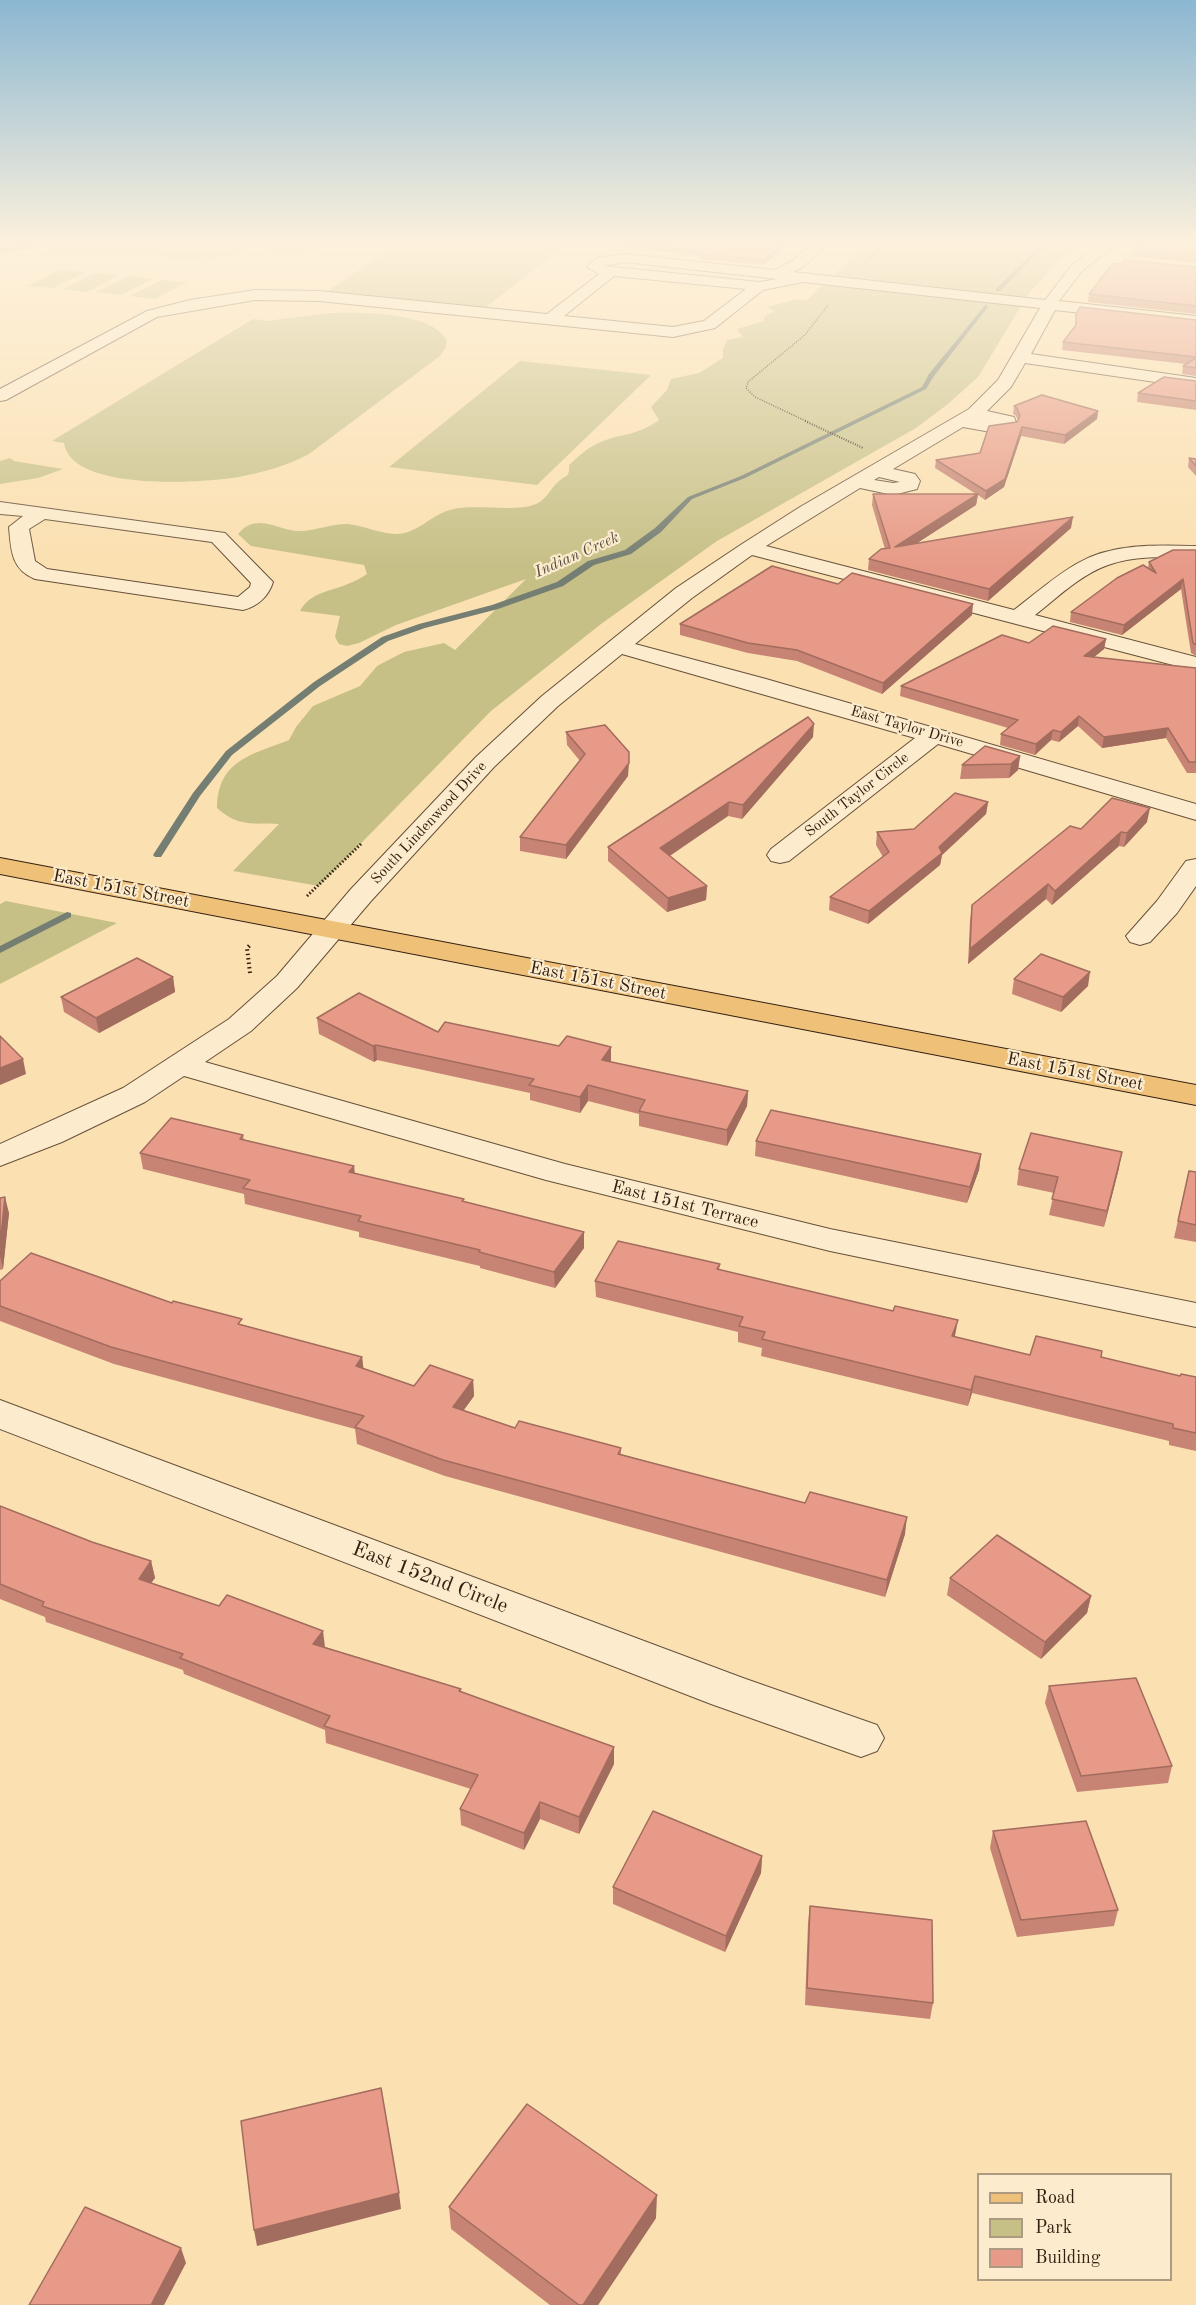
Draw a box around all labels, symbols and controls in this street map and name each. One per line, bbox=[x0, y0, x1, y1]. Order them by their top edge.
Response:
water label: Indian Creek bbox=[532, 528, 622, 582]
street label: East Taylor Drive bbox=[848, 702, 966, 752]
street label: South Taylor Circle bbox=[801, 749, 913, 841]
street label: South Lindenwood Drive bbox=[367, 758, 491, 888]
street label: East 151st Street bbox=[51, 865, 191, 913]
street label: East 151st Street bbox=[528, 957, 668, 1005]
street label: East 151st Street bbox=[1005, 1048, 1145, 1096]
street label: East 151st Terrace bbox=[609, 1176, 761, 1234]
street label: East 152nd Circle bbox=[349, 1537, 511, 1619]
legend bbox=[977, 2173, 1172, 2281]
text: Road bbox=[1035, 2189, 1075, 2207]
text: Park bbox=[1035, 2219, 1072, 2237]
text: Building bbox=[1035, 2249, 1100, 2267]

